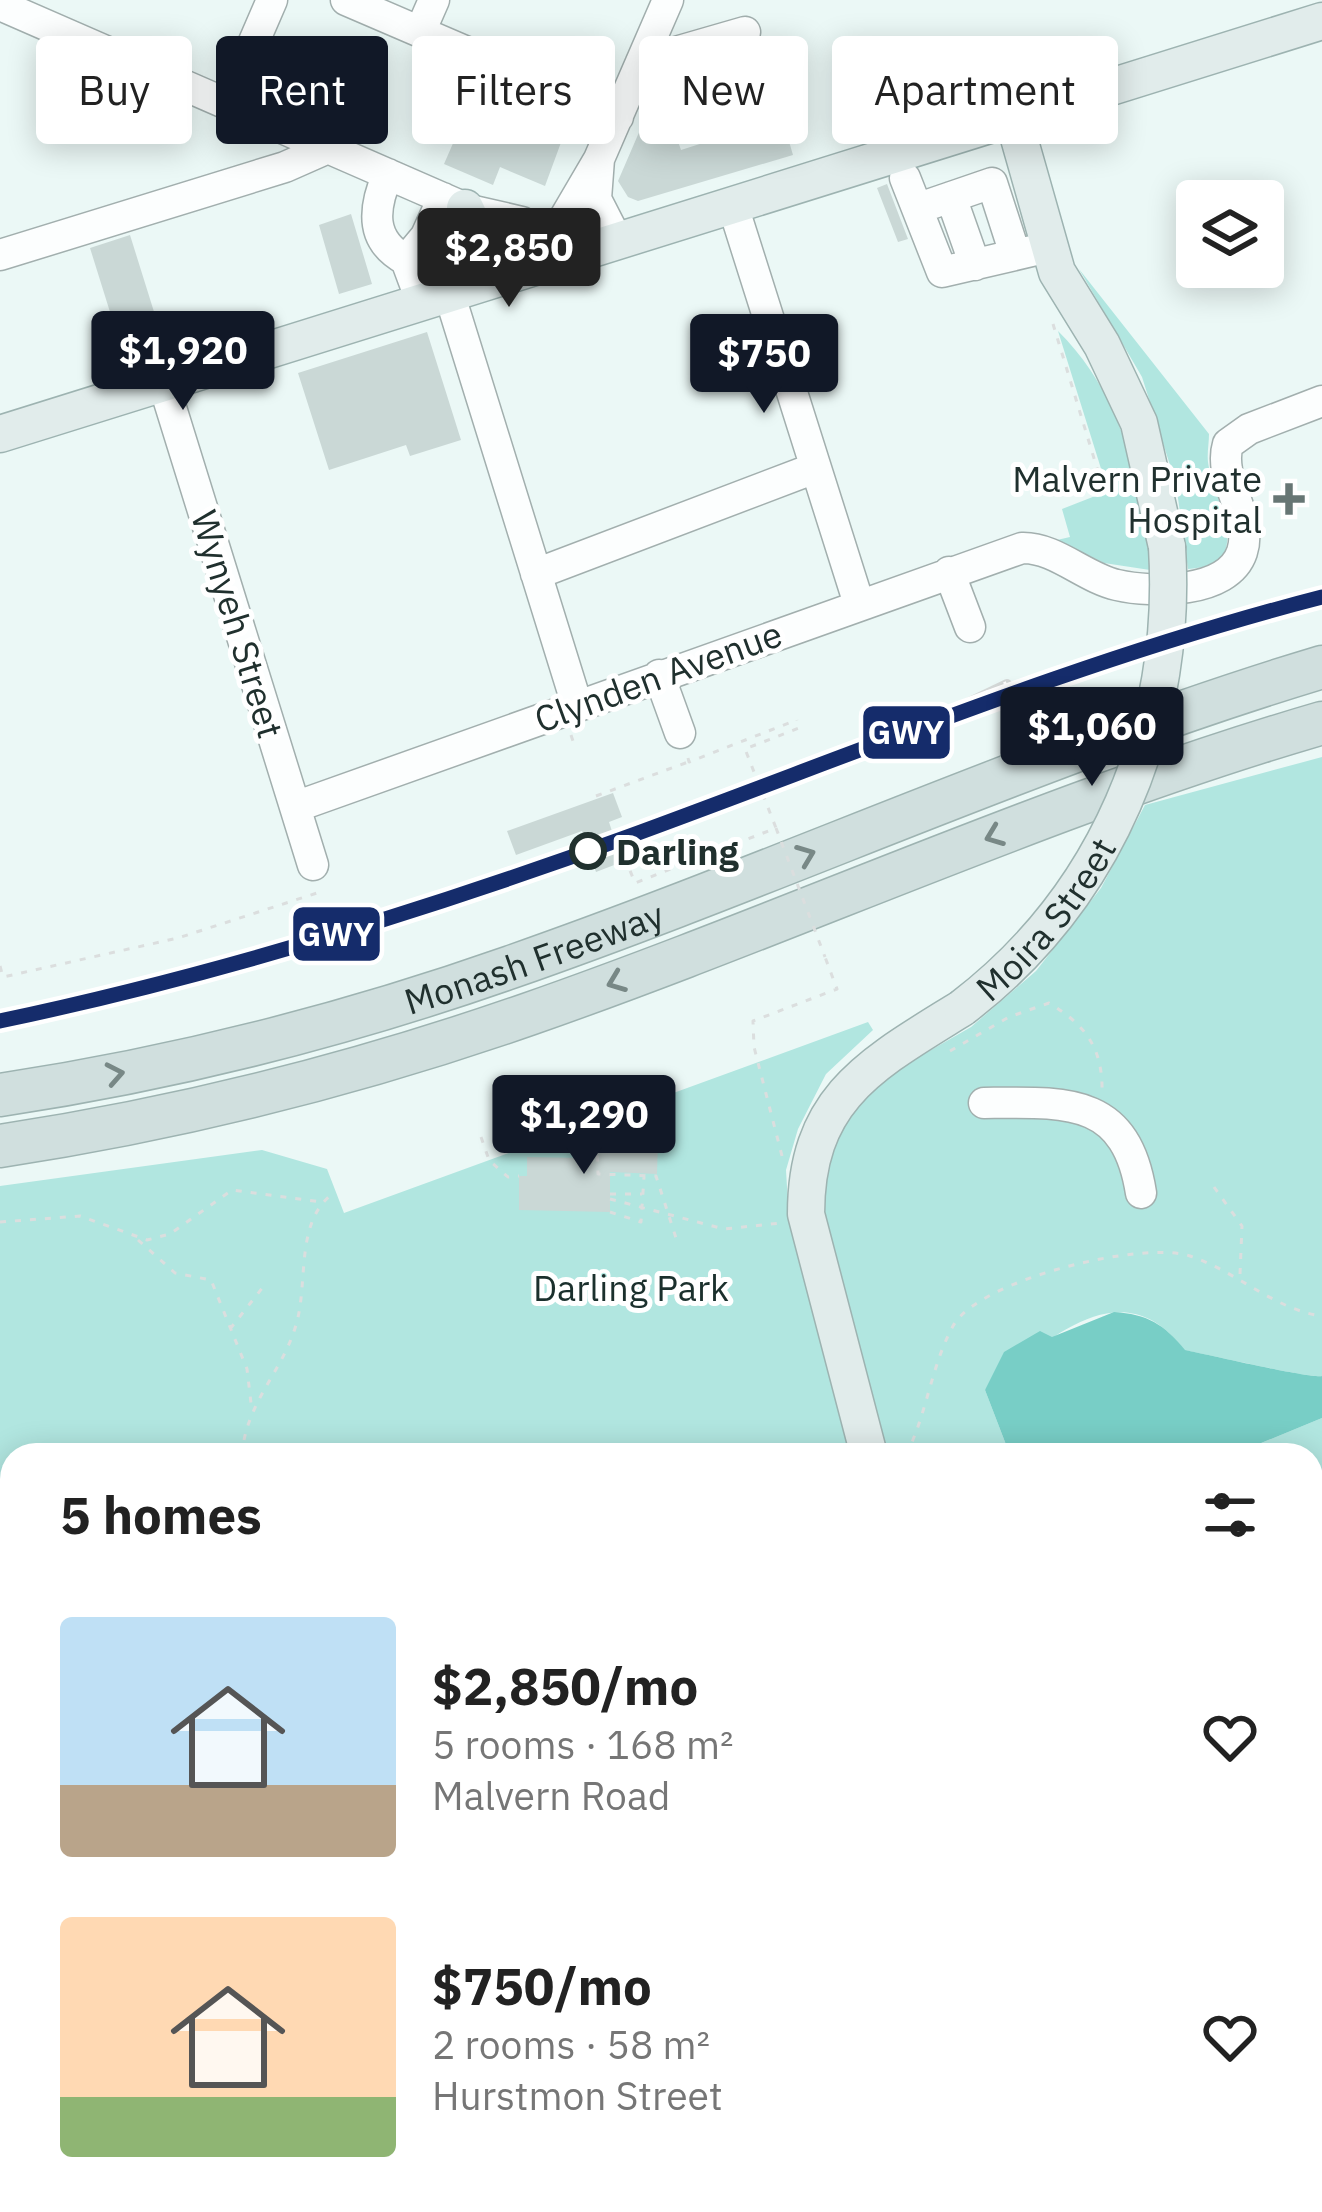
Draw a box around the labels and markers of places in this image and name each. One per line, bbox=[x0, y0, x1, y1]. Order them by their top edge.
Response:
pin: $2,850 bbox=[411, 208, 607, 310]
pin: $1,920 bbox=[85, 311, 281, 413]
pin: $750 bbox=[693, 314, 835, 416]
place label: Malvern Private Hospital bbox=[1012, 455, 1262, 543]
marker: Malvern Private Hospital bbox=[1273, 483, 1305, 515]
pin: $1,060 bbox=[994, 687, 1190, 789]
place label: Darling bbox=[616, 828, 739, 875]
marker: Darling bbox=[571, 834, 605, 868]
pin: $1,290 bbox=[486, 1075, 682, 1177]

